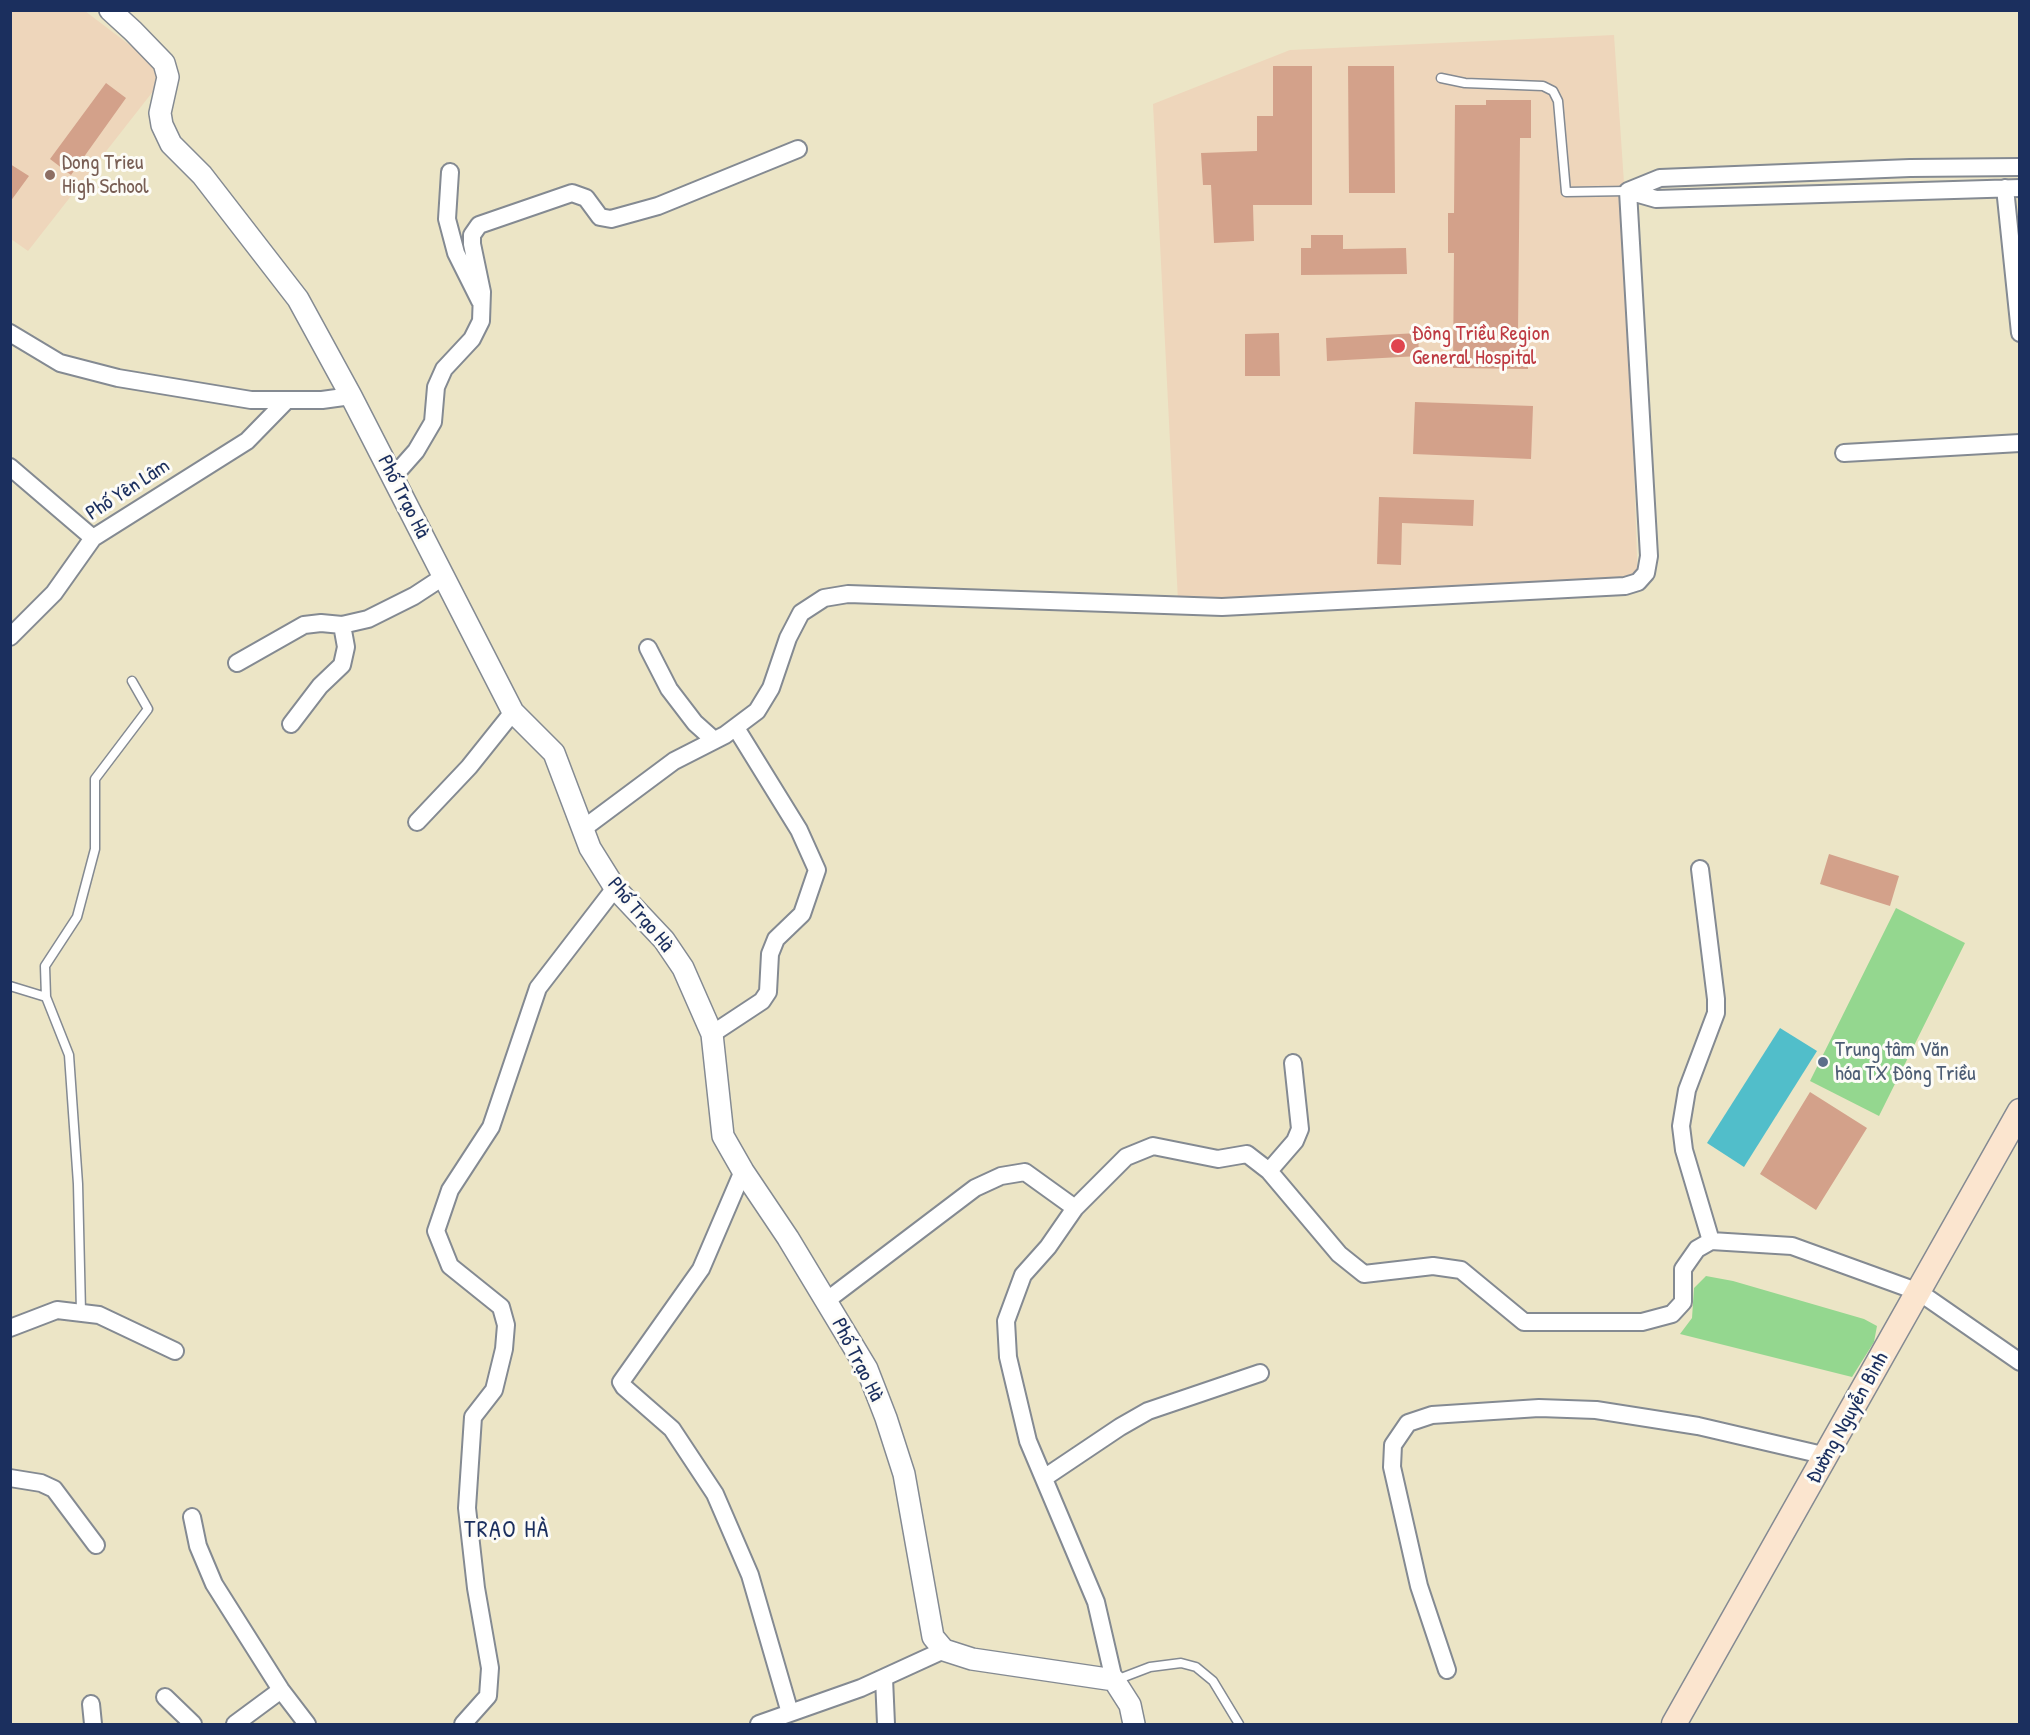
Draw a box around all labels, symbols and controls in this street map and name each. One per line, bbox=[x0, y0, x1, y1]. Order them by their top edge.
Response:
place label: Dong Trieu High School bbox=[62, 150, 149, 200]
marker: Dong Trieu High School bbox=[43, 168, 57, 182]
place label: Đông Triều Region General Hospital bbox=[1412, 321, 1550, 371]
marker: Đông Triều Region General Hospital bbox=[1389, 337, 1407, 355]
street label: Phố Trạo Hà bbox=[371, 451, 435, 543]
street label: Phố Yên Lâm bbox=[82, 454, 174, 526]
street label: Phố Trạo Hà bbox=[602, 873, 678, 957]
place label: Trung tâm Văn hóa TX Đông Triều bbox=[1835, 1037, 1976, 1087]
marker: Trung tâm Văn hóa TX Đông Triều bbox=[1816, 1055, 1830, 1069]
street label: Phố Trạo Hà bbox=[825, 1314, 889, 1406]
street label: Đường Nguyễn Bình bbox=[1802, 1348, 1894, 1488]
district label: TRẠO HÀ bbox=[464, 1517, 550, 1545]

